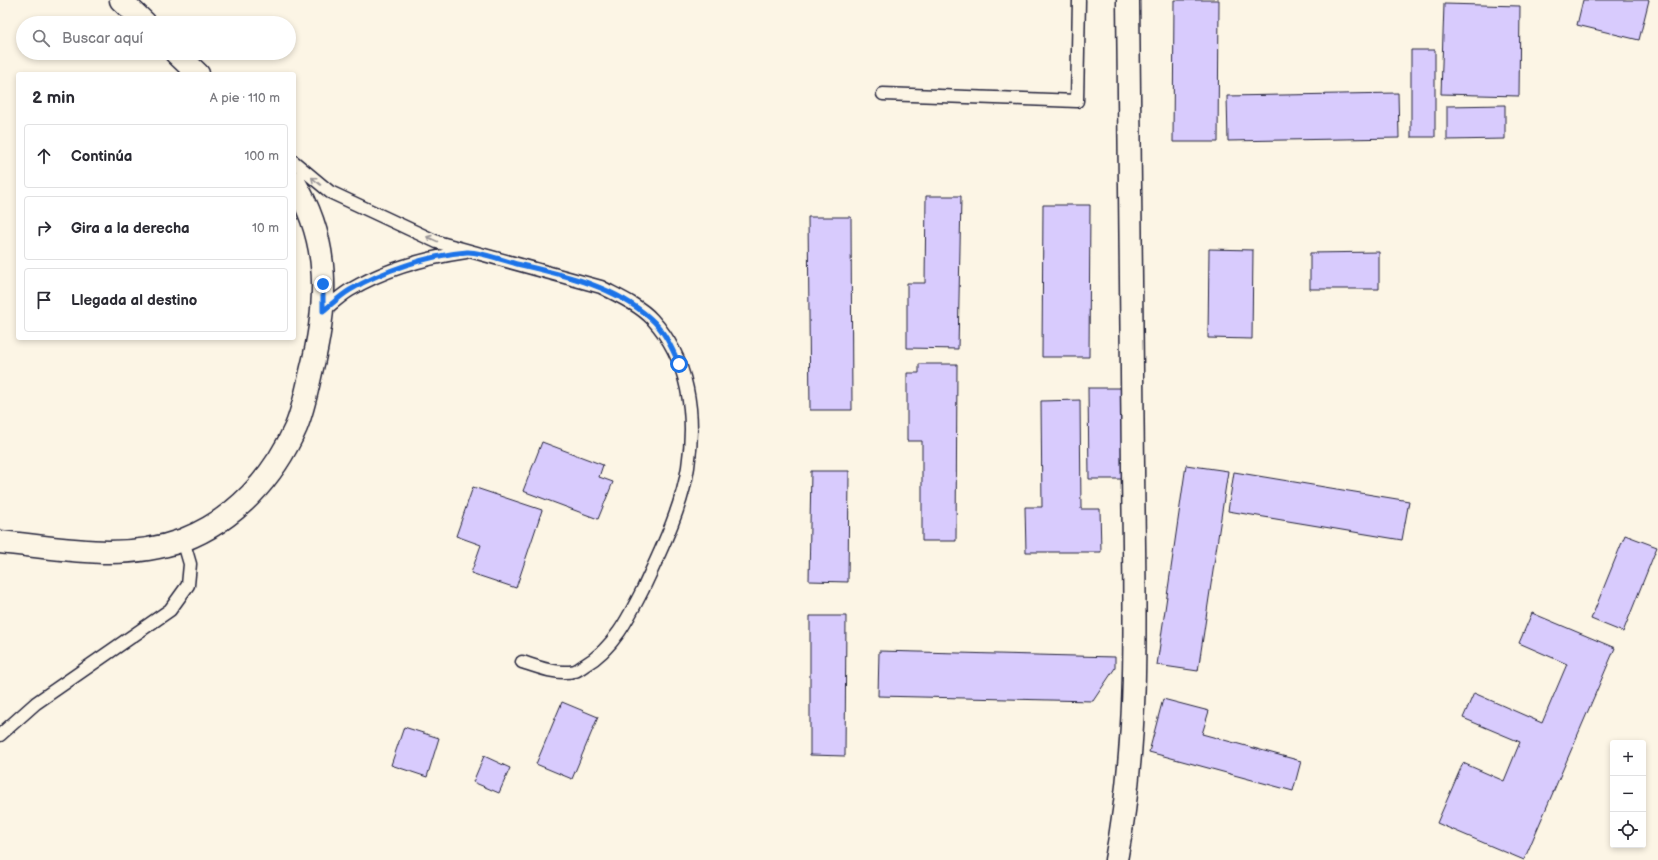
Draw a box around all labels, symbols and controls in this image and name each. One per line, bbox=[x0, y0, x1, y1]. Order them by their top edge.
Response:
search box bbox=[16, 16, 296, 60]
icon: search bbox=[30, 27, 52, 49]
text: Buscar aquí bbox=[62, 29, 143, 48]
text: 2 min bbox=[32, 88, 75, 108]
text: A pie · 110 m bbox=[210, 90, 280, 106]
icon: ahead bbox=[33, 145, 55, 167]
text: Continúa bbox=[71, 147, 132, 166]
text: 100 m bbox=[244, 148, 279, 164]
one-way arrow bbox=[311, 176, 322, 185]
icon: right bbox=[33, 217, 55, 239]
text: Gira a la derecha bbox=[71, 219, 190, 238]
text: 10 m bbox=[252, 220, 279, 236]
one-way arrow bbox=[426, 235, 438, 243]
route end bbox=[314, 275, 332, 293]
icon: arrive bbox=[33, 289, 55, 311]
text: Llegada al destino bbox=[71, 291, 197, 310]
route start bbox=[670, 355, 688, 373]
map controls bbox=[1610, 740, 1646, 848]
button: + bbox=[1610, 740, 1646, 776]
button: − bbox=[1610, 776, 1646, 812]
button: locate bbox=[1610, 812, 1646, 848]

